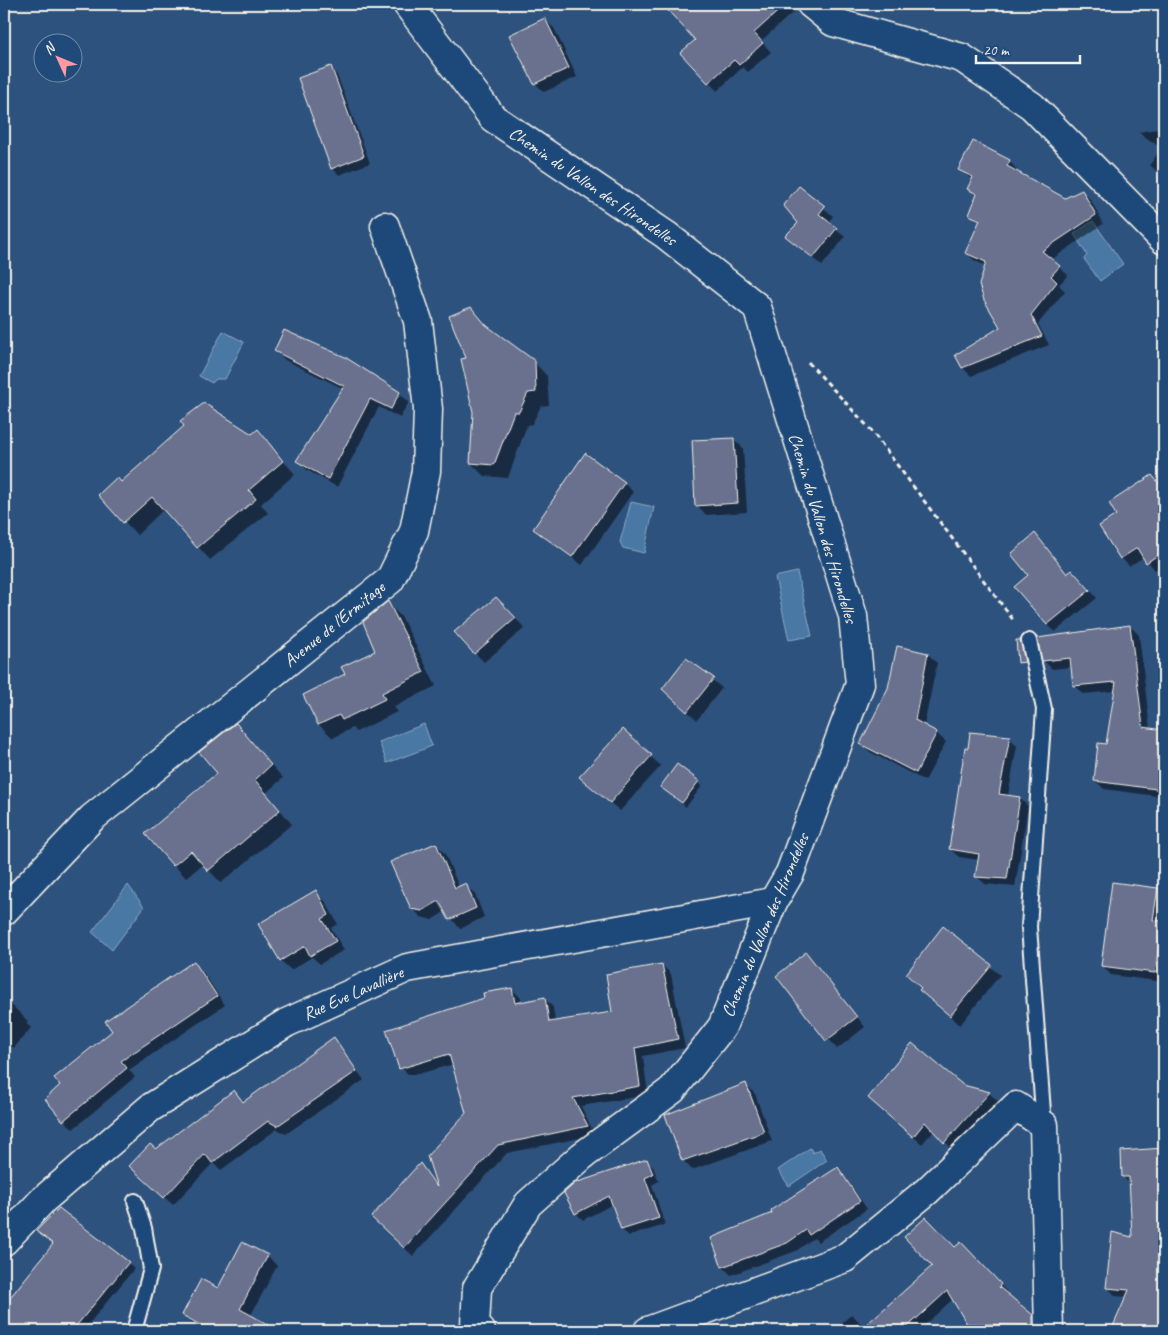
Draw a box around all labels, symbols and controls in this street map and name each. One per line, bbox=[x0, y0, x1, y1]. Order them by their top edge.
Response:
north arrow bbox=[32, 32, 82, 82]
scale bar bbox=[976, 32, 1079, 64]
text: N bbox=[40, 39, 60, 58]
text: 20 m bbox=[983, 41, 1010, 60]
street label: Chemin du Vallon des Hirondelles bbox=[505, 122, 682, 251]
street label: Chemin du Vallon des Hirondelles bbox=[784, 430, 863, 627]
street label: Avenue de l'Ermitage bbox=[279, 576, 390, 672]
street label: Chemin du Vallon des Hirondelles bbox=[716, 828, 814, 1020]
street label: Rue Eve Lavallière bbox=[299, 961, 408, 1025]

